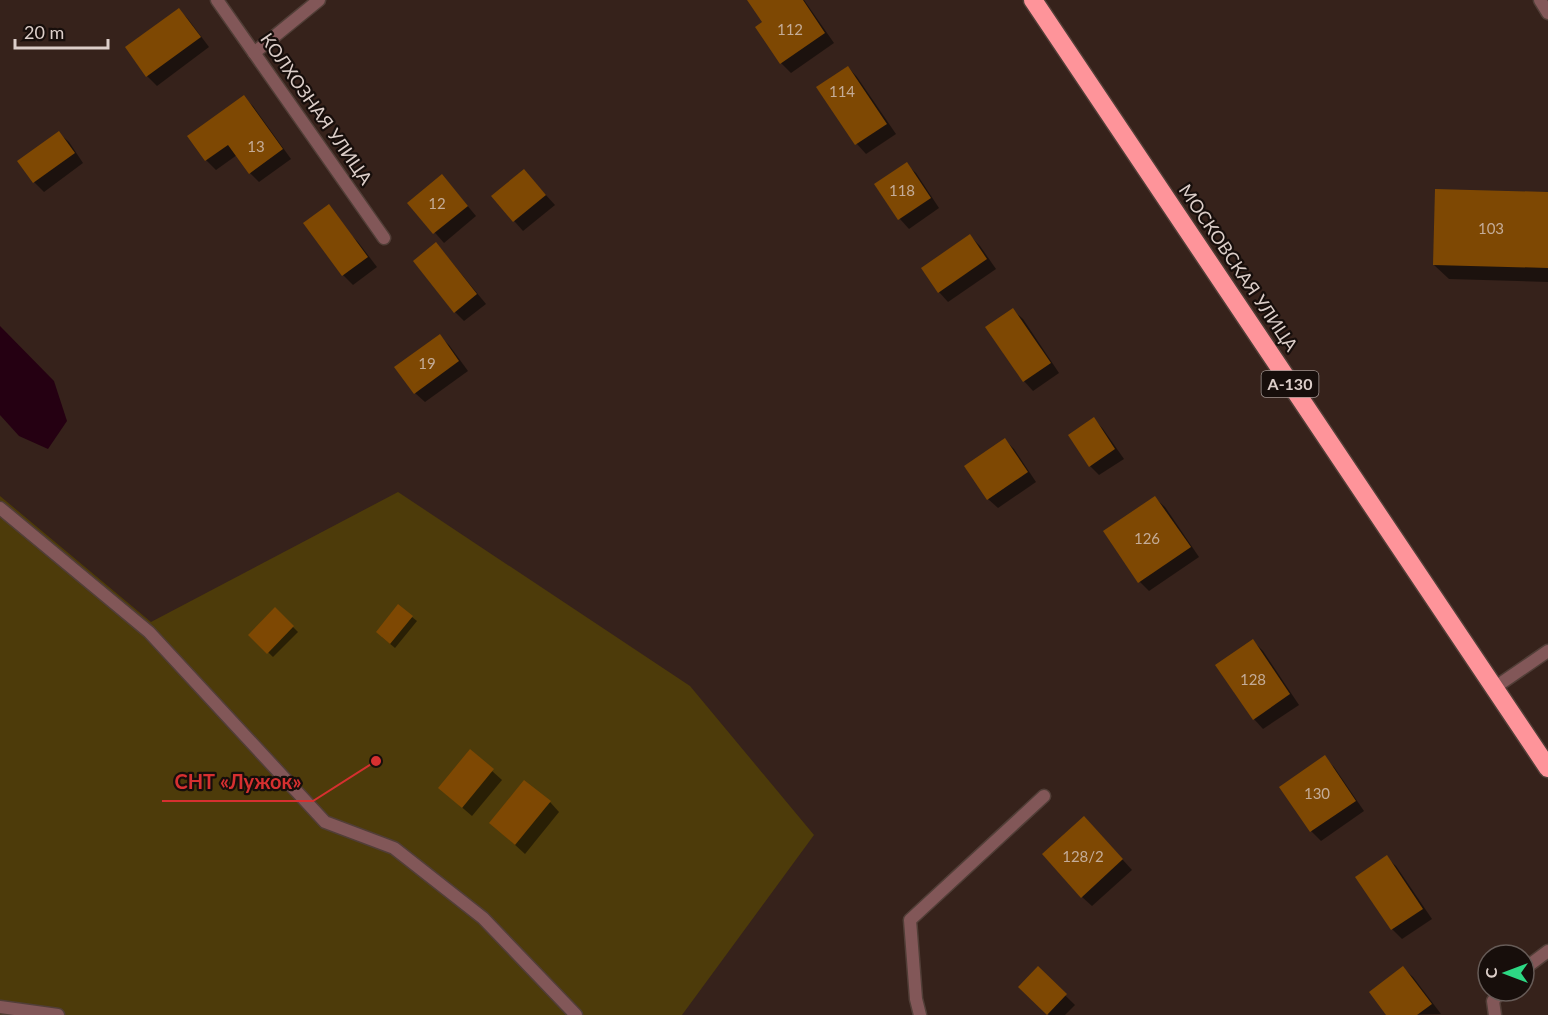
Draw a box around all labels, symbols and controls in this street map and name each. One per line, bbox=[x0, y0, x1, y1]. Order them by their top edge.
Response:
scale bar bbox=[15, 12, 108, 50]
house number: 112 bbox=[777, 20, 803, 38]
text: 20 m bbox=[24, 21, 64, 43]
street label: КОЛХОЗНАЯ УЛИЦА bbox=[256, 28, 378, 189]
house number: 114 bbox=[829, 82, 855, 100]
house number: 13 bbox=[247, 137, 265, 155]
street label: МОСКОВСКАЯ УЛИЦА bbox=[1175, 180, 1303, 356]
house number: 118 bbox=[889, 181, 915, 199]
house number: 12 bbox=[428, 194, 446, 212]
house number: 103 bbox=[1478, 219, 1504, 237]
house number: 19 bbox=[418, 354, 436, 372]
road number: А-130 bbox=[1262, 371, 1318, 397]
house number: 126 bbox=[1134, 529, 1160, 547]
house number: 128 bbox=[1240, 670, 1266, 688]
callout: СНТ «Лужок» bbox=[162, 763, 313, 801]
text: СНТ «Лужок» bbox=[174, 769, 302, 793]
house number: 130 bbox=[1304, 784, 1330, 802]
house number: 128/2 bbox=[1062, 847, 1104, 865]
north arrow bbox=[1476, 943, 1536, 1003]
text: С bbox=[1481, 967, 1500, 978]

